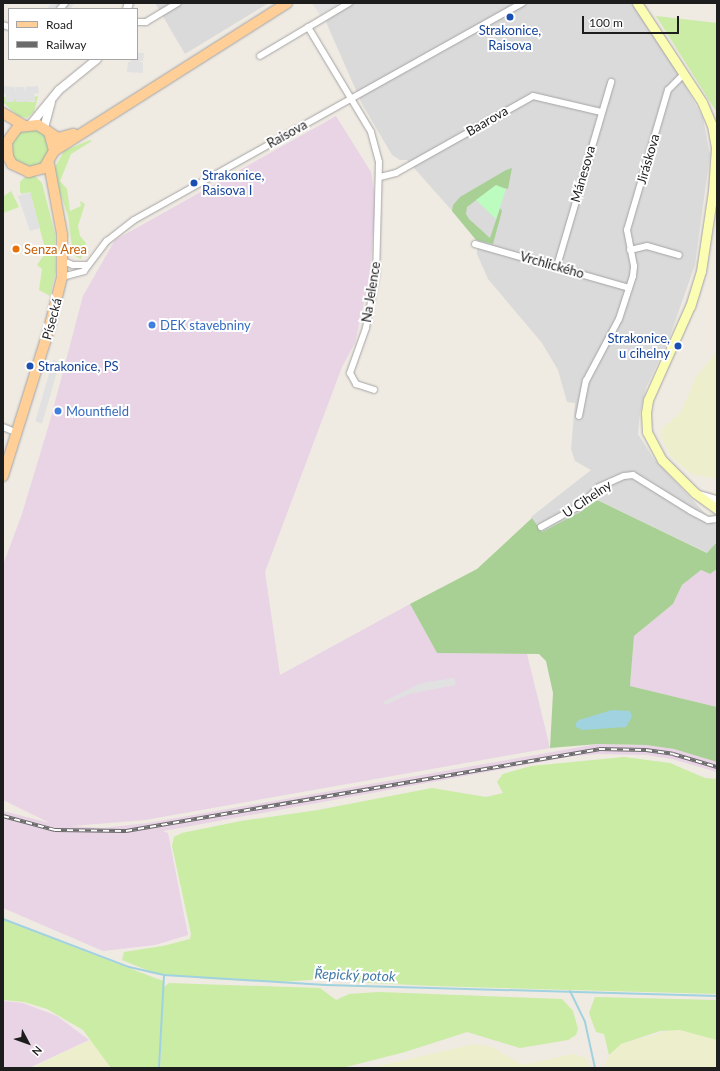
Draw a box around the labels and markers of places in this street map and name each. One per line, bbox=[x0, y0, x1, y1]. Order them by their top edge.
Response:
marker: Strakonice, Raisova bbox=[505, 12, 515, 22]
place label: Strakonice, Raisova bbox=[479, 23, 541, 54]
place label: Strakonice, Raisova I bbox=[202, 168, 264, 199]
marker: Strakonice, Raisova I bbox=[189, 178, 199, 188]
place label: Senza Area bbox=[24, 241, 87, 257]
marker: Senza Area bbox=[11, 244, 21, 254]
place label: DEK stavebniny bbox=[160, 317, 251, 333]
marker: DEK stavebniny bbox=[147, 320, 157, 330]
place label: Strakonice, u cihelny bbox=[608, 331, 670, 362]
marker: Strakonice, u cihelny bbox=[673, 341, 683, 351]
place label: Strakonice, PS bbox=[38, 358, 119, 374]
marker: Strakonice, PS bbox=[25, 361, 35, 371]
place label: Mountfield bbox=[66, 403, 129, 419]
marker: Mountfield bbox=[53, 406, 63, 416]

